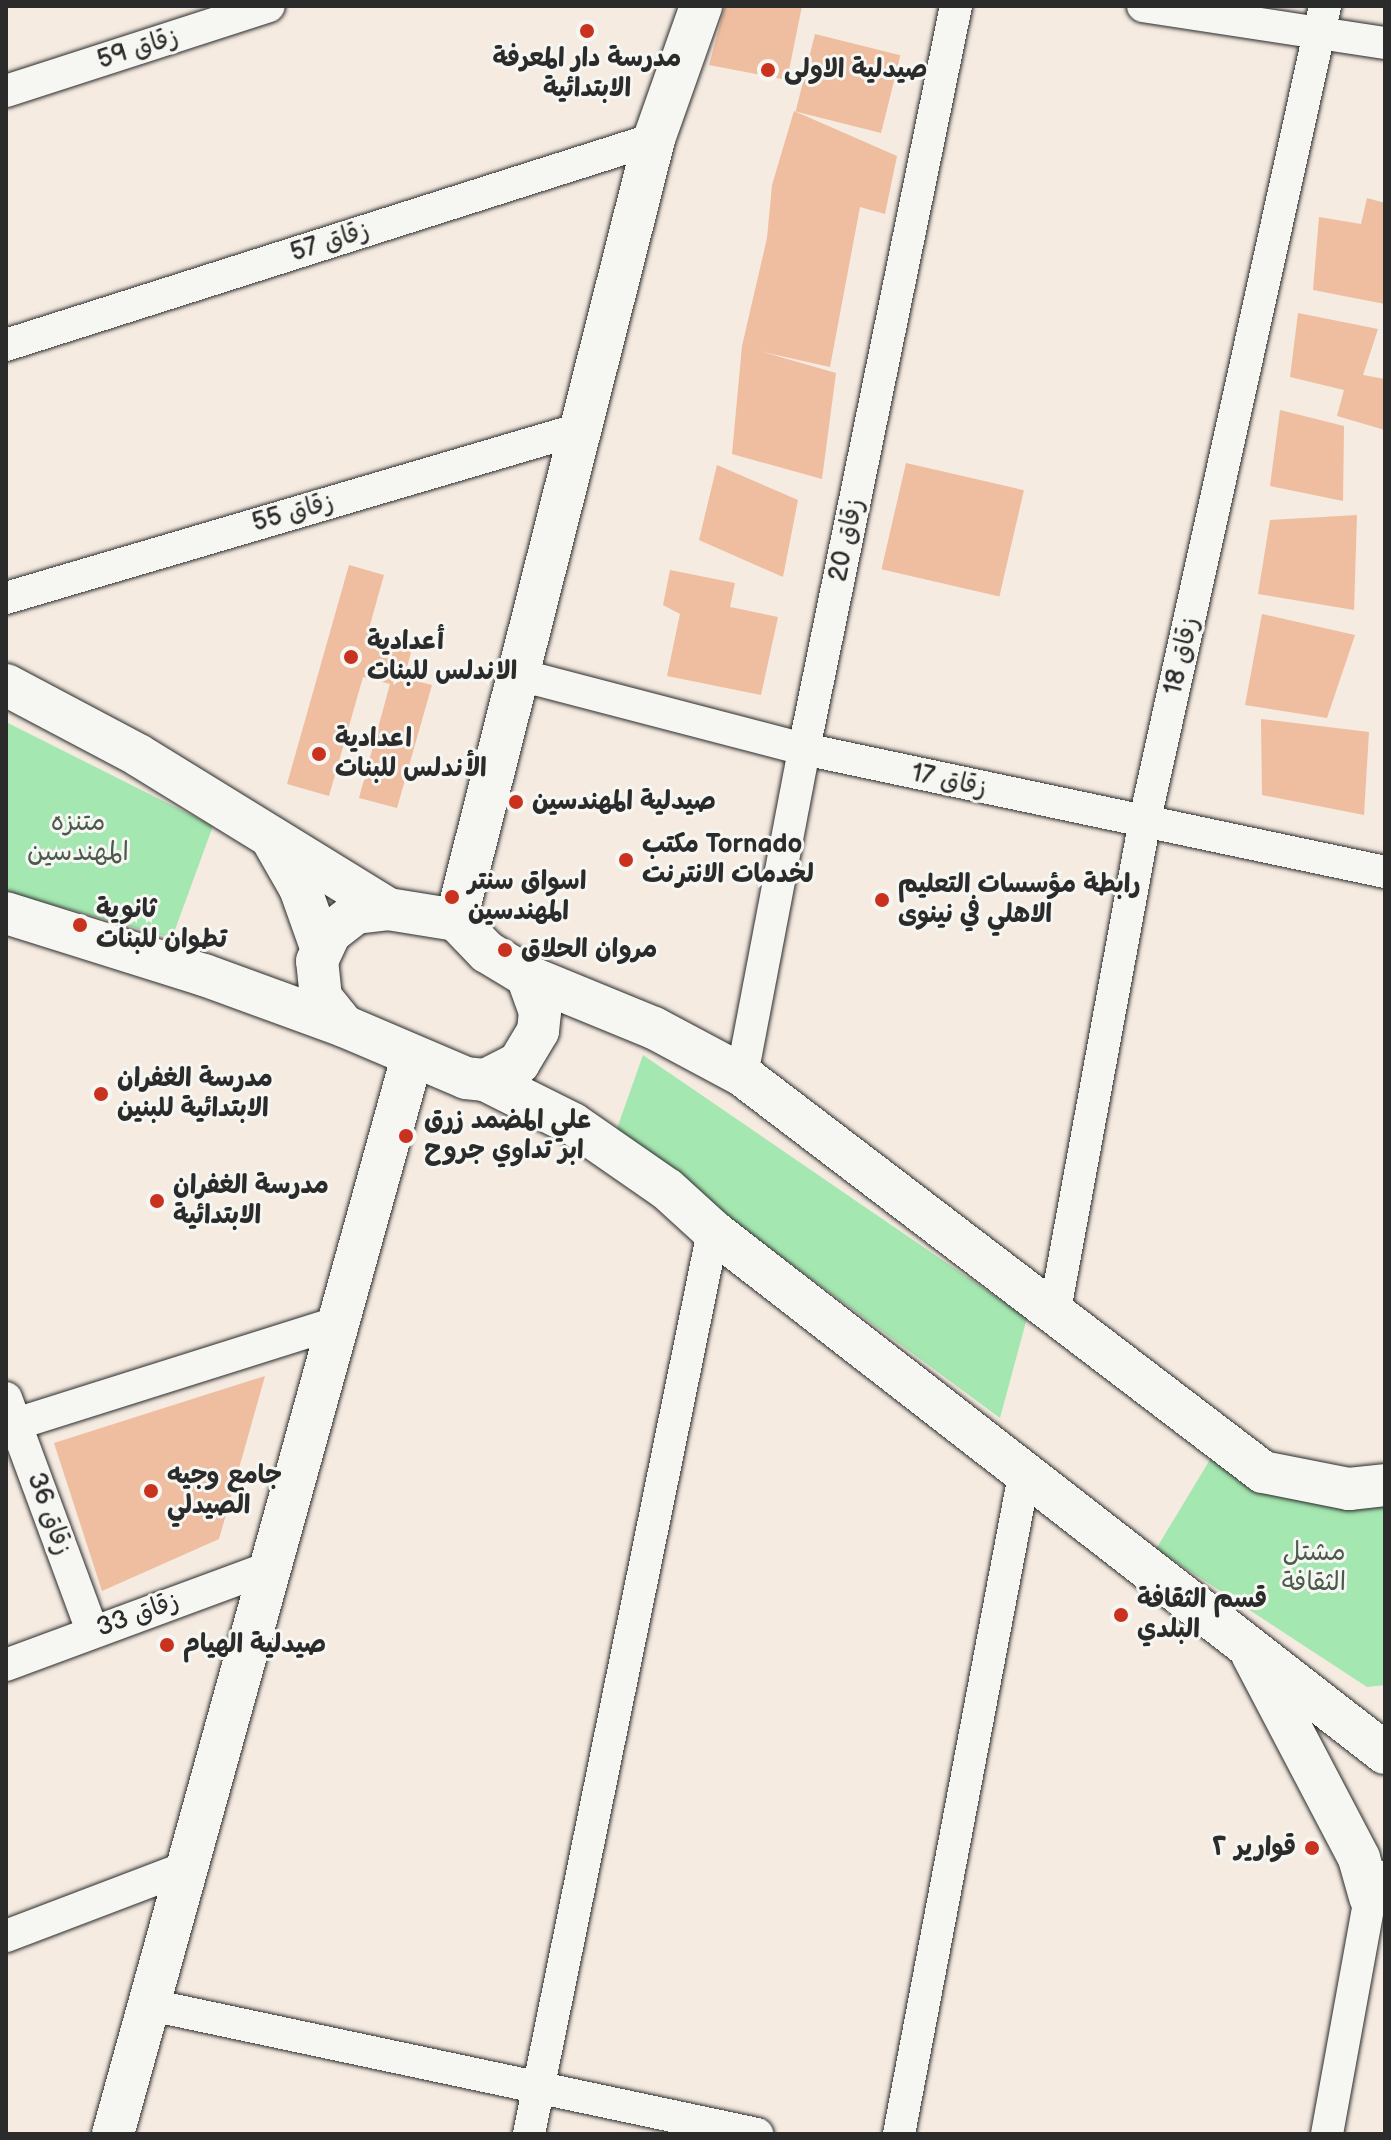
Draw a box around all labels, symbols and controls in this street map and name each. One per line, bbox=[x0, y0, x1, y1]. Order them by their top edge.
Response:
street label: زقاق 59 bbox=[93, 21, 183, 77]
marker: مدرسة دار المعرفة الابتدائية bbox=[578, 22, 596, 40]
place label: مدرسة دار المعرفة الابتدائية bbox=[493, 43, 681, 104]
place label: صيدلية الاولى bbox=[784, 54, 927, 86]
marker: صيدلية الاولى bbox=[759, 61, 777, 79]
street label: زقاق 57 bbox=[287, 215, 373, 269]
street label: زقاق 55 bbox=[249, 487, 337, 539]
street label: زقاق 20 bbox=[823, 496, 871, 584]
street label: زقاق 18 bbox=[1158, 614, 1206, 698]
place label: أعدادية الاندلس للبنات bbox=[367, 626, 517, 688]
marker: أعدادية الاندلس للبنات bbox=[342, 648, 360, 666]
place label: اعدادية الأندلس للبنات bbox=[335, 723, 487, 784]
marker: اعدادية الأندلس للبنات bbox=[310, 745, 328, 763]
street label: زقاق 17 bbox=[908, 758, 990, 804]
place label: صيدلية المهندسين bbox=[532, 786, 716, 818]
marker: صيدلية المهندسين bbox=[507, 793, 525, 811]
park label: متنزه المهندسين bbox=[27, 807, 129, 868]
place label: مكتب Tornado لخدمات الانترنت bbox=[642, 829, 814, 890]
marker: مكتب Tornado لخدمات الانترنت bbox=[617, 851, 635, 869]
place label: اسواق سنتر المهندسين bbox=[468, 866, 586, 928]
place label: رابطة مؤسسات التعليم الاهلي في نينوى bbox=[898, 869, 1141, 930]
marker: اسواق سنتر المهندسين bbox=[443, 888, 461, 906]
marker: رابطة مؤسسات التعليم الاهلي في نينوى bbox=[873, 891, 891, 909]
place label: ثانوية تطوان للبنات bbox=[96, 894, 227, 956]
marker: ثانوية تطوان للبنات bbox=[71, 916, 89, 934]
place label: مروان الحلاق bbox=[521, 934, 657, 966]
marker: مروان الحلاق bbox=[496, 941, 514, 959]
place label: مدرسة الغفران الابتدائية للبنين bbox=[117, 1063, 273, 1124]
marker: مدرسة الغفران الابتدائية للبنين bbox=[92, 1085, 110, 1103]
place label: علي المضمد زرق ابر تداوي جروح bbox=[424, 1105, 591, 1166]
marker: علي المضمد زرق ابر تداوي جروح bbox=[395, 1125, 417, 1147]
place label: مدرسة الغفران الابتدائية bbox=[173, 1170, 329, 1232]
marker: مدرسة الغفران الابتدائية bbox=[148, 1192, 166, 1210]
place label: جامع وجيه الصيدلي bbox=[167, 1460, 282, 1522]
street label: زقاق 36 bbox=[20, 1469, 78, 1559]
marker: جامع وجيه الصيدلي bbox=[142, 1482, 160, 1500]
park label: مشتل الثقافة bbox=[1282, 1537, 1346, 1598]
place label: قسم الثقافة البلدي bbox=[1137, 1584, 1267, 1646]
street label: زقاق 33 bbox=[92, 1586, 184, 1644]
marker: قسم الثقافة البلدي bbox=[1112, 1606, 1130, 1624]
place label: صيدلية الهيام bbox=[183, 1629, 326, 1661]
marker: صيدلية الهيام bbox=[158, 1636, 176, 1654]
place label: قوارير ٢ bbox=[1212, 1832, 1296, 1864]
marker: قوارير ٢ bbox=[1303, 1839, 1321, 1857]

